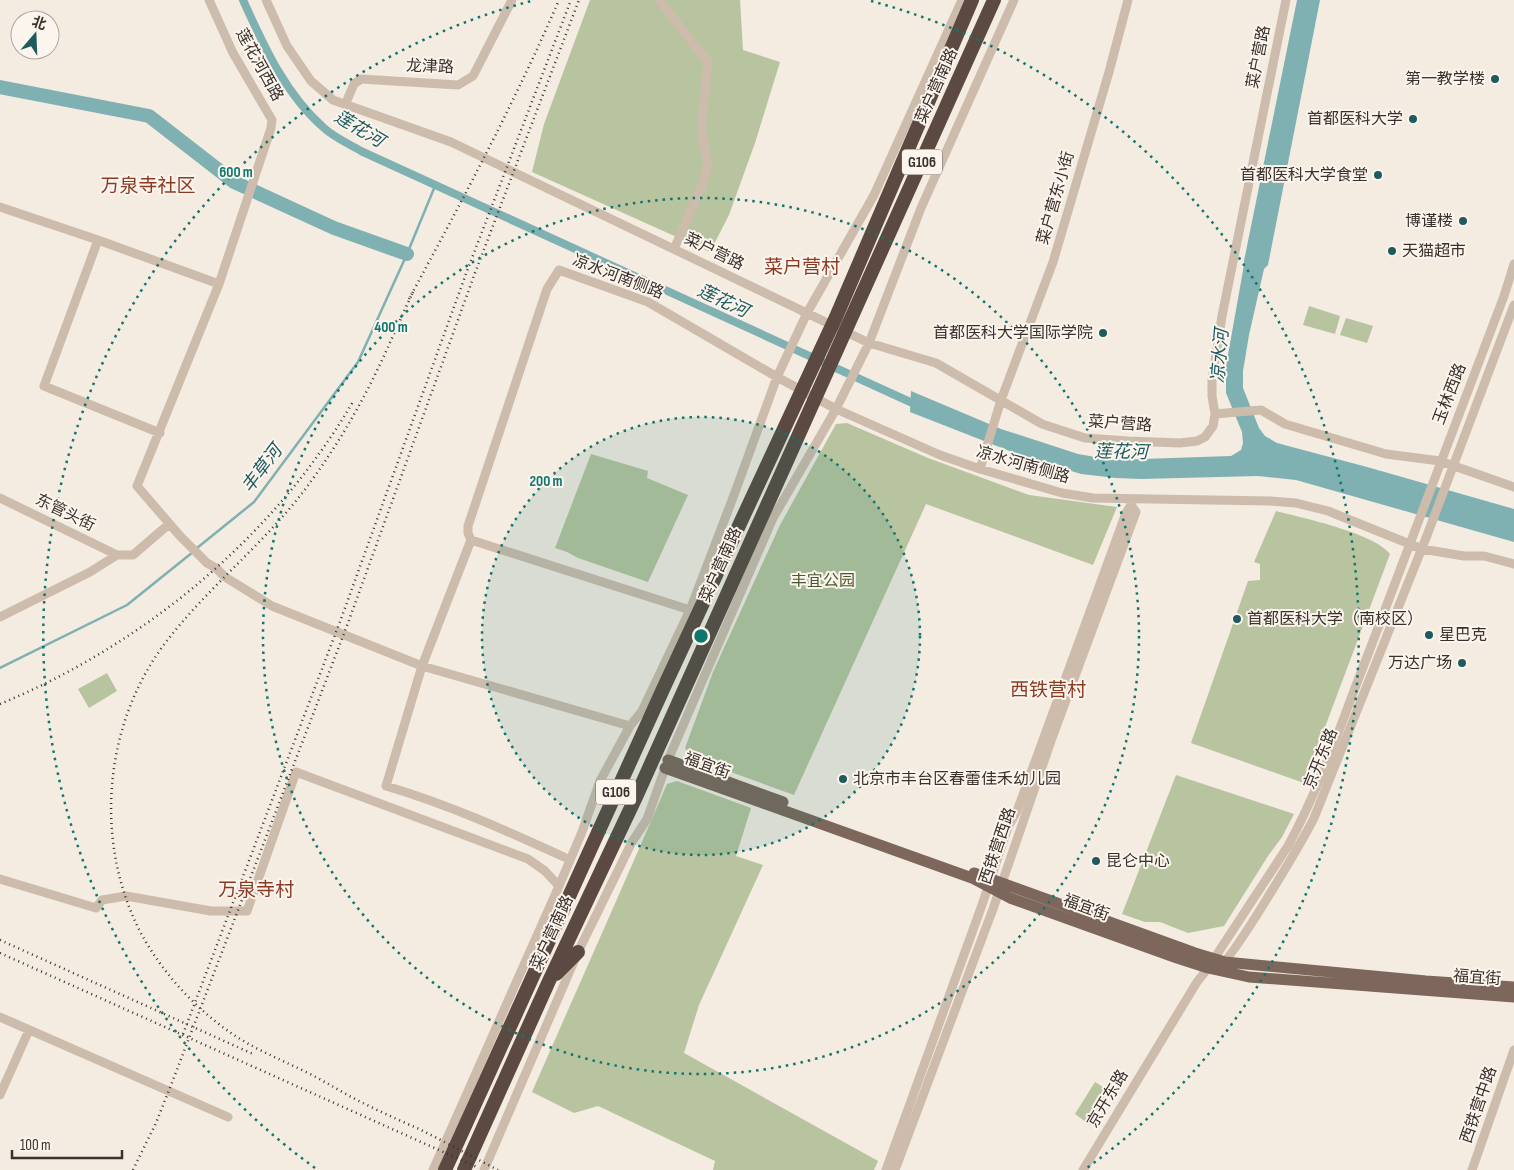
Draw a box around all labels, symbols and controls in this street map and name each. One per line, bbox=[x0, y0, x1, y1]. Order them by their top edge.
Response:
north arrow bbox=[10, 10, 60, 60]
text: 北 bbox=[30, 13, 48, 33]
street label: 菜户营路 bbox=[1244, 24, 1274, 90]
street label: 莲花河西路 bbox=[231, 25, 287, 105]
street label: 菜户营南路 bbox=[912, 46, 962, 126]
street label: 龙津路 bbox=[406, 57, 454, 77]
place label: 第一教学楼 bbox=[1405, 70, 1485, 89]
marker: 第一教学楼 bbox=[1489, 73, 1501, 85]
water label: 莲花河 bbox=[330, 106, 390, 153]
place label: 首都医科大学 bbox=[1307, 110, 1403, 129]
marker: 首都医科大学 bbox=[1407, 113, 1419, 125]
street label: 菜户营东小街 bbox=[1034, 149, 1078, 247]
road number: G106 bbox=[902, 150, 942, 174]
text: 600 m bbox=[219, 163, 253, 182]
place label: 首都医科大学食堂 bbox=[1240, 166, 1368, 185]
marker: 首都医科大学食堂 bbox=[1372, 169, 1384, 181]
district label: 万泉寺社区 bbox=[100, 175, 196, 198]
place label: 博谨楼 bbox=[1405, 212, 1453, 231]
marker: 博谨楼 bbox=[1457, 215, 1469, 227]
street label: 菜户营路 bbox=[681, 229, 747, 275]
place label: 天猫超市 bbox=[1402, 242, 1466, 261]
marker: 天猫超市 bbox=[1386, 245, 1398, 257]
street label: 凉水河南侧路 bbox=[570, 251, 666, 303]
district label: 菜户营村 bbox=[764, 256, 840, 279]
water label: 莲花河 bbox=[694, 280, 755, 323]
text: 400 m bbox=[374, 318, 408, 337]
place label: 首都医科大学国际学院 bbox=[933, 324, 1093, 343]
water label: 凉水河 bbox=[1207, 325, 1233, 384]
marker: 首都医科大学国际学院 bbox=[1097, 327, 1109, 339]
street label: 玉林西路 bbox=[1430, 361, 1470, 427]
street label: 菜户营路 bbox=[1087, 412, 1153, 436]
water label: 丰草河 bbox=[237, 439, 288, 497]
water label: 莲花河 bbox=[1094, 441, 1151, 463]
street label: 凉水河南侧路 bbox=[974, 443, 1072, 487]
text: 200 m bbox=[529, 472, 563, 491]
street label: 东管头街 bbox=[32, 490, 98, 536]
street label: 菜户营南路 bbox=[696, 525, 746, 605]
park label: 丰宜公园 bbox=[791, 572, 855, 591]
place label: 首都医科大学（南校区） bbox=[1247, 610, 1423, 629]
marker: 首都医科大学（南校区） bbox=[1231, 613, 1243, 625]
place label: 星巴克 bbox=[1439, 626, 1487, 645]
centre of rings bbox=[692, 627, 710, 645]
marker: 星巴克 bbox=[1423, 629, 1435, 641]
place label: 万达广场 bbox=[1388, 654, 1452, 673]
marker: 万达广场 bbox=[1456, 657, 1468, 669]
district label: 西铁营村 bbox=[1010, 679, 1086, 702]
street label: 京开东路 bbox=[1300, 726, 1342, 792]
street label: 福宜街 bbox=[681, 749, 733, 783]
place label: 北京市丰台区春蕾佳禾幼儿园 bbox=[853, 770, 1061, 789]
marker: 北京市丰台区春蕾佳禾幼儿园 bbox=[837, 773, 849, 785]
road number: G106 bbox=[596, 780, 636, 804]
street label: 西铁营西路 bbox=[976, 805, 1020, 887]
place label: 昆仑中心 bbox=[1106, 852, 1170, 871]
marker: 昆仑中心 bbox=[1090, 855, 1102, 867]
district label: 万泉寺村 bbox=[218, 879, 294, 902]
street label: 福宜街 bbox=[1060, 891, 1112, 925]
street label: 菜户营南路 bbox=[526, 893, 578, 973]
street label: 福宜街 bbox=[1452, 967, 1502, 989]
street label: 西铁营中路 bbox=[1457, 1064, 1501, 1146]
street label: 京开东路 bbox=[1083, 1067, 1133, 1131]
scale bar bbox=[12, 1128, 122, 1160]
text: 100 m bbox=[20, 1136, 51, 1155]

